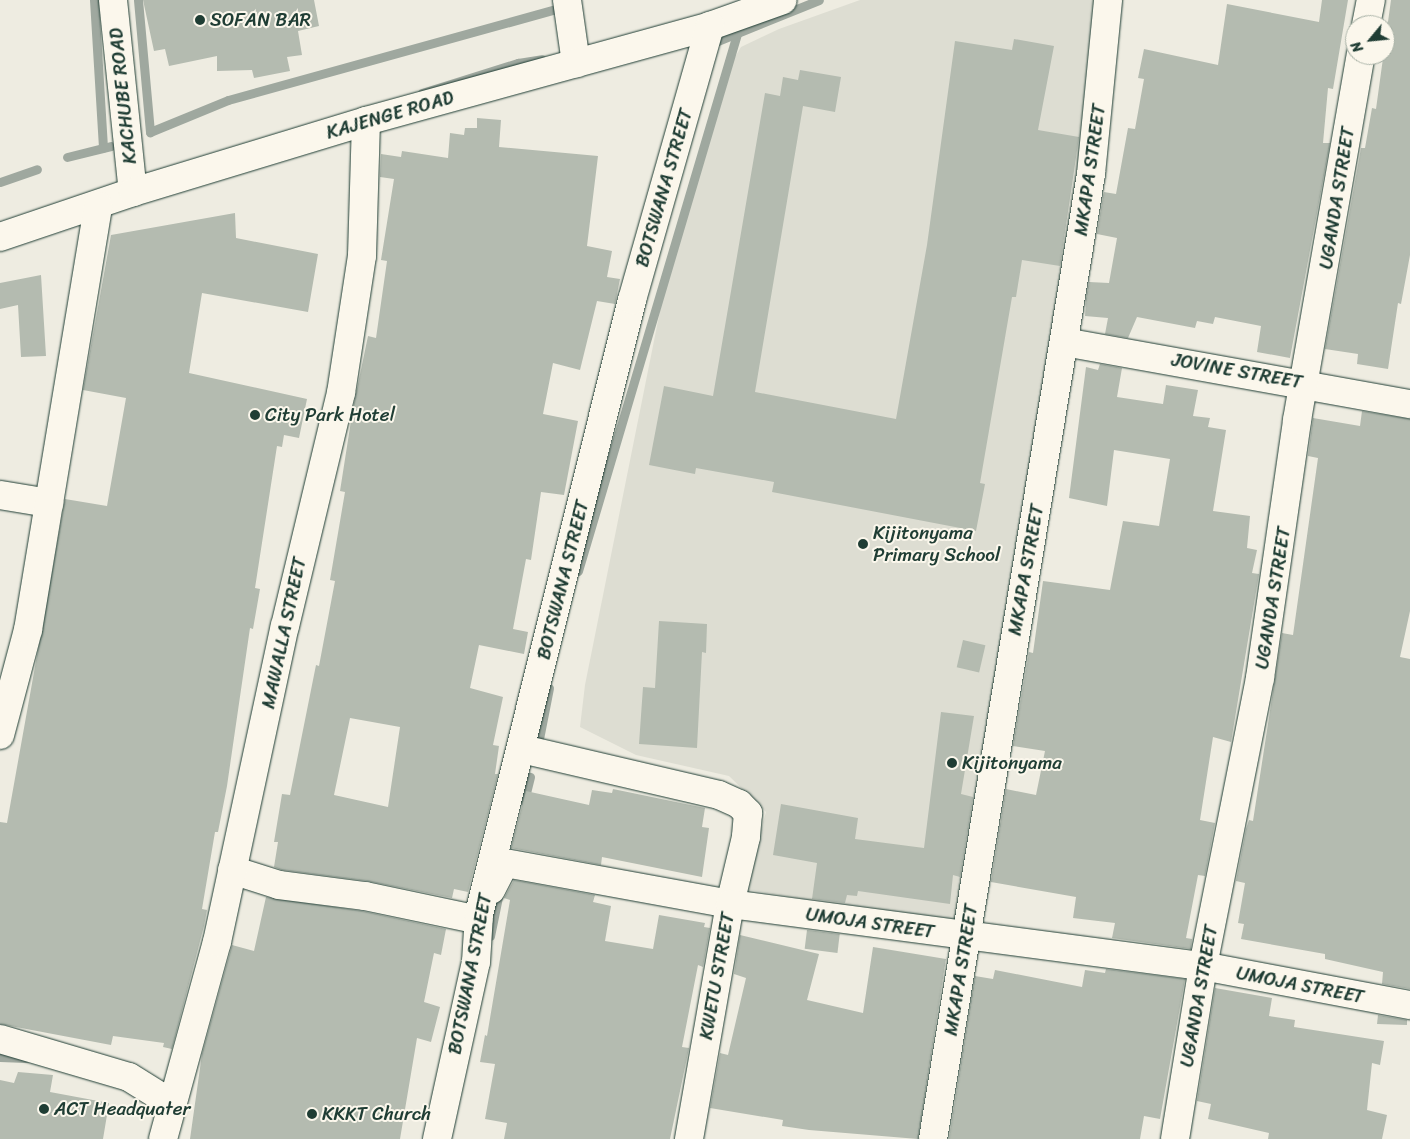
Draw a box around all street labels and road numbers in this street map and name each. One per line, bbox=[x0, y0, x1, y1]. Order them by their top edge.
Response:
street label: KACHUBE ROAD bbox=[105, 27, 141, 165]
street label: KAJENGE ROAD bbox=[324, 86, 456, 144]
street label: MKAPA STREET bbox=[1069, 103, 1111, 237]
street label: BOTSWANA STREET bbox=[630, 105, 698, 271]
street label: UGANDA STREET bbox=[1314, 125, 1360, 271]
street label: JOVINE STREET bbox=[1170, 348, 1304, 394]
street label: BOTSWANA STREET bbox=[532, 497, 594, 663]
street label: MKAPA STREET bbox=[1003, 503, 1049, 637]
street label: UGANDA STREET bbox=[1250, 525, 1296, 671]
street label: MAWALLA STREET bbox=[257, 555, 311, 711]
street label: BOTSWANA STREET bbox=[443, 891, 497, 1057]
street label: UMOJA STREET bbox=[803, 903, 937, 943]
street label: MKAPA STREET bbox=[939, 903, 983, 1037]
street label: KWETU STREET bbox=[695, 911, 739, 1041]
street label: UGANDA STREET bbox=[1175, 923, 1223, 1069]
street label: UMOJA STREET bbox=[1233, 961, 1367, 1009]

